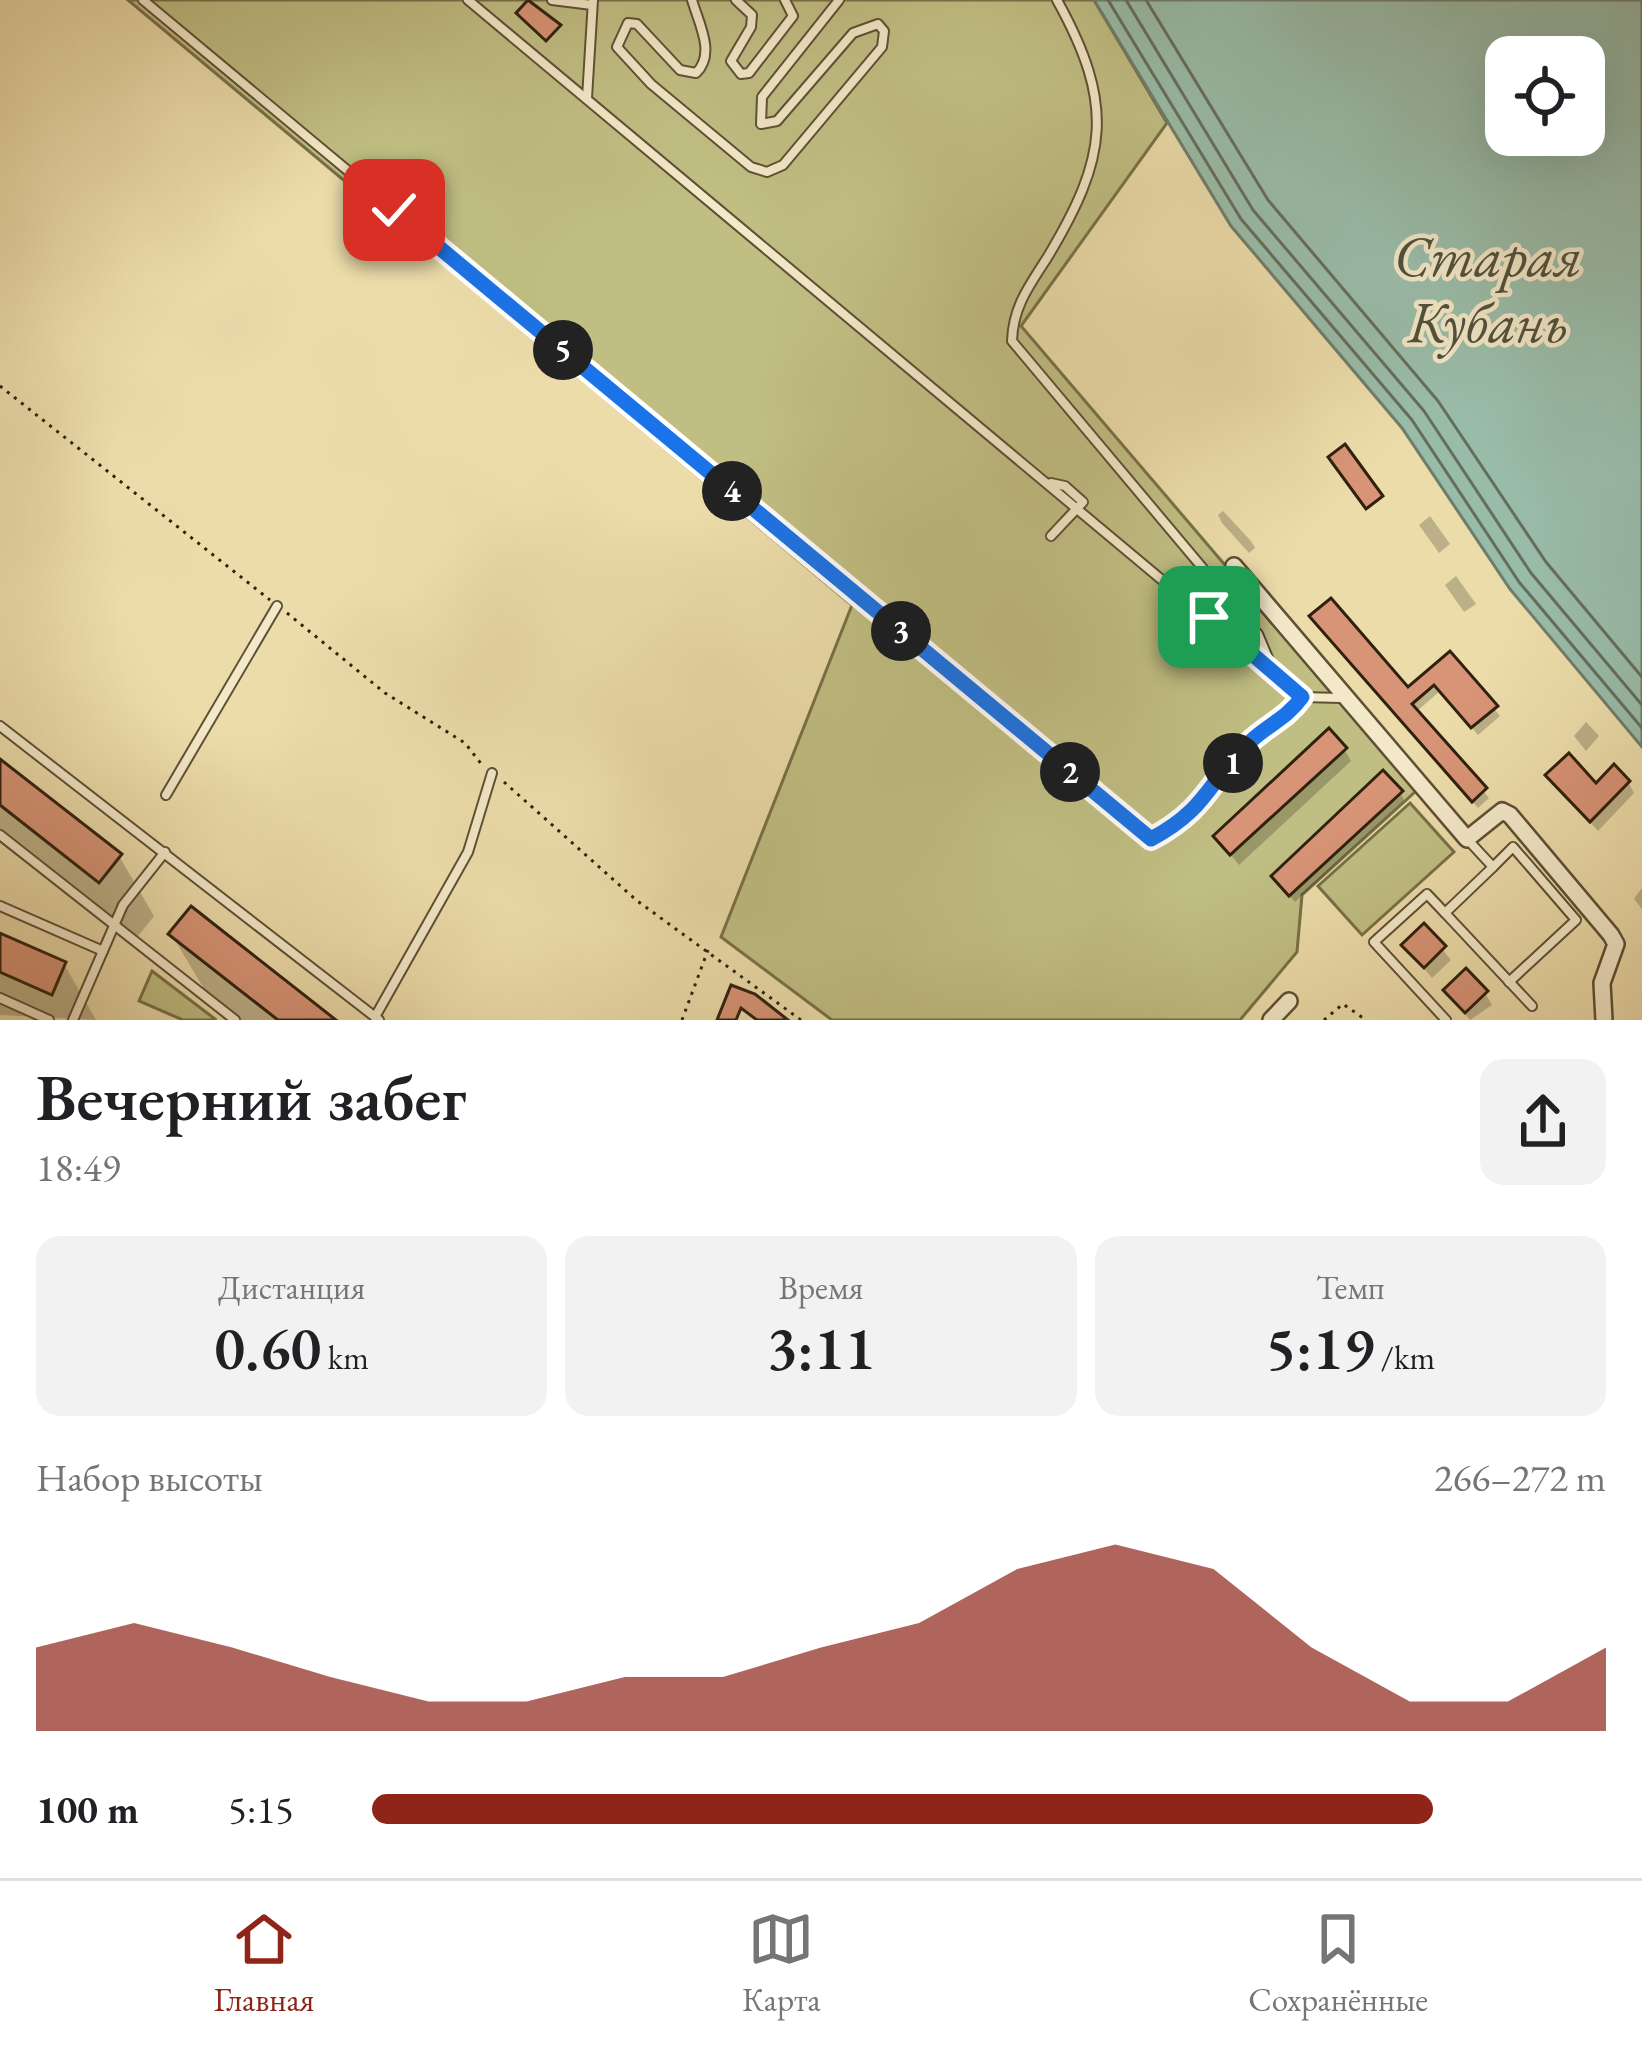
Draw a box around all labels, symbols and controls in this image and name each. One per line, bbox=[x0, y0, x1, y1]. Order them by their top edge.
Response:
map controls bbox=[1485, 36, 1605, 156]
button: locate bbox=[1485, 36, 1605, 156]
pin bbox=[343, 159, 445, 261]
icon: check bbox=[361, 177, 427, 243]
water label: Старая Кубань bbox=[1394, 219, 1582, 359]
pin: 5 bbox=[533, 320, 593, 380]
text: 5 bbox=[554, 328, 572, 371]
pin: 4 bbox=[702, 461, 762, 521]
text: 4 bbox=[723, 469, 741, 512]
pin bbox=[1158, 566, 1260, 668]
icon: arrive bbox=[1176, 584, 1242, 650]
pin: 3 bbox=[871, 601, 931, 661]
text: 3 bbox=[892, 609, 910, 652]
pin: 1 bbox=[1203, 733, 1263, 793]
text: 1 bbox=[1224, 741, 1242, 784]
pin: 2 bbox=[1040, 742, 1100, 802]
text: 2 bbox=[1061, 750, 1079, 793]
text: Вечерний забег bbox=[36, 1054, 467, 1140]
button: share bbox=[1480, 1059, 1606, 1185]
text: 18:49 bbox=[36, 1142, 121, 1193]
text: Дистанция bbox=[218, 1266, 365, 1309]
text: Время bbox=[779, 1266, 863, 1309]
text: Темп bbox=[1316, 1266, 1385, 1309]
text: 0.60 bbox=[214, 1309, 321, 1387]
text: 3:11 bbox=[767, 1309, 875, 1387]
text: 5:19 bbox=[1266, 1309, 1374, 1387]
text: km bbox=[321, 1336, 369, 1379]
text: /km bbox=[1374, 1336, 1435, 1379]
text: Набор высоты bbox=[36, 1452, 263, 1503]
text: 266–272 m bbox=[1434, 1452, 1606, 1503]
text: 100 m bbox=[36, 1784, 139, 1835]
text: 5:15 bbox=[228, 1784, 294, 1835]
tab: Главная bbox=[214, 1906, 314, 2021]
tab: Карта bbox=[742, 1906, 821, 2021]
tab: Сохранённые bbox=[1248, 1906, 1428, 2021]

